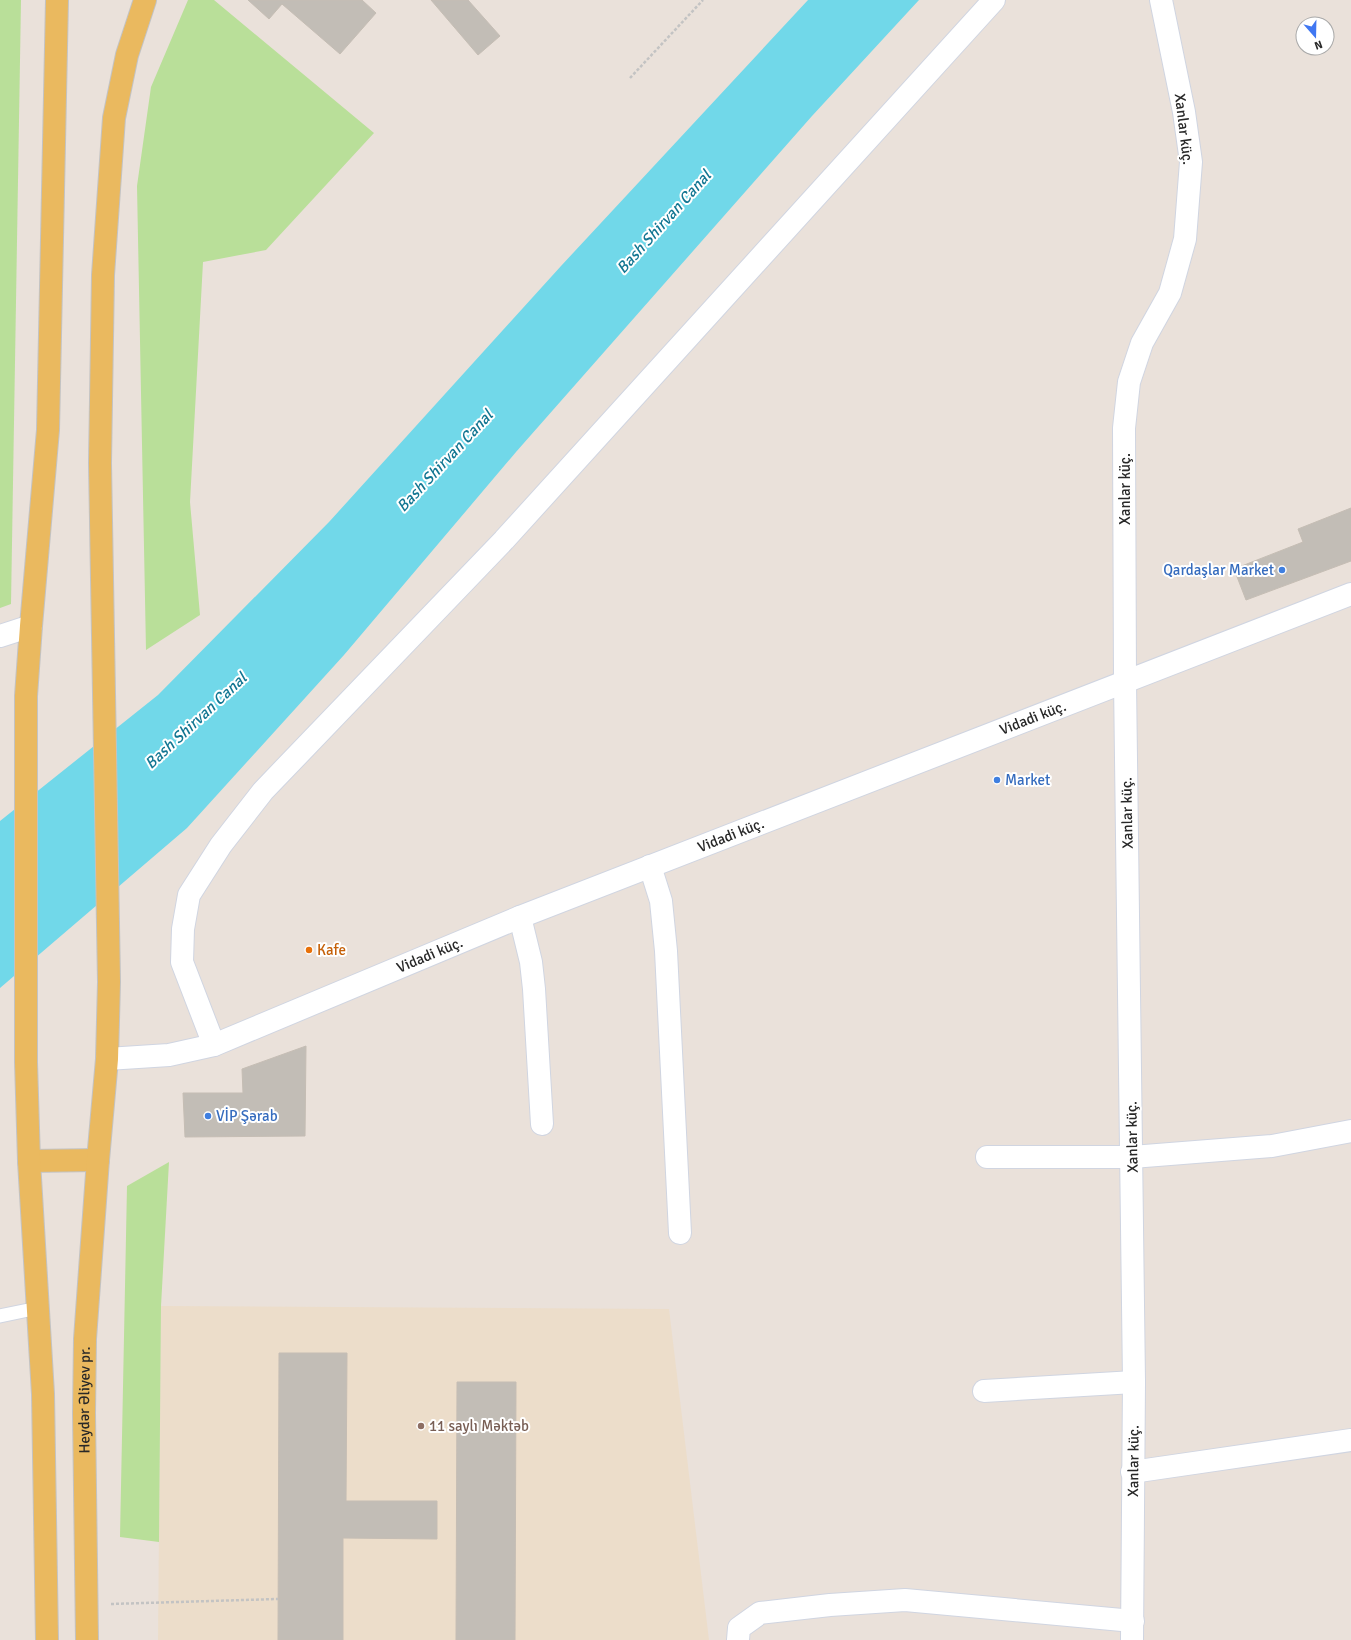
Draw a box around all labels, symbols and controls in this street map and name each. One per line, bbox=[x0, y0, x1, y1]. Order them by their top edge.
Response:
north arrow bbox=[1295, 16, 1335, 56]
text: N bbox=[1312, 38, 1324, 52]
street label: Xanlar küç. bbox=[1171, 92, 1197, 166]
water label: Bash Shirvan Canal bbox=[612, 165, 717, 278]
water label: Bash Shirvan Canal bbox=[393, 405, 498, 516]
street label: Xanlar küç. bbox=[1116, 453, 1134, 525]
place label: Qardaşlar Market bbox=[1163, 561, 1274, 579]
marker: Qardaşlar Market bbox=[1277, 565, 1287, 575]
water label: Bash Shirvan Canal bbox=[141, 668, 252, 773]
street label: Vidadi küç. bbox=[997, 697, 1069, 739]
place label: Market bbox=[1005, 771, 1050, 789]
marker: Market bbox=[992, 775, 1002, 785]
street label: Xanlar küç. bbox=[1117, 777, 1137, 849]
street label: Vidadi küç. bbox=[695, 814, 767, 856]
street label: Vidadi küç. bbox=[394, 933, 465, 977]
place label: Kafe bbox=[317, 941, 346, 959]
marker: Kafe bbox=[304, 945, 314, 955]
street label: Xanlar küç. bbox=[1122, 1101, 1142, 1173]
place label: VİP Şərab bbox=[216, 1107, 278, 1125]
marker: VİP Şərab bbox=[203, 1111, 213, 1121]
street label: Heydər Əliyev pr. bbox=[75, 1346, 94, 1454]
place label: 11 saylı Məktəb bbox=[429, 1417, 529, 1435]
marker: 11 saylı Məktəb bbox=[416, 1421, 426, 1431]
street label: Xanlar küç. bbox=[1124, 1425, 1143, 1497]

